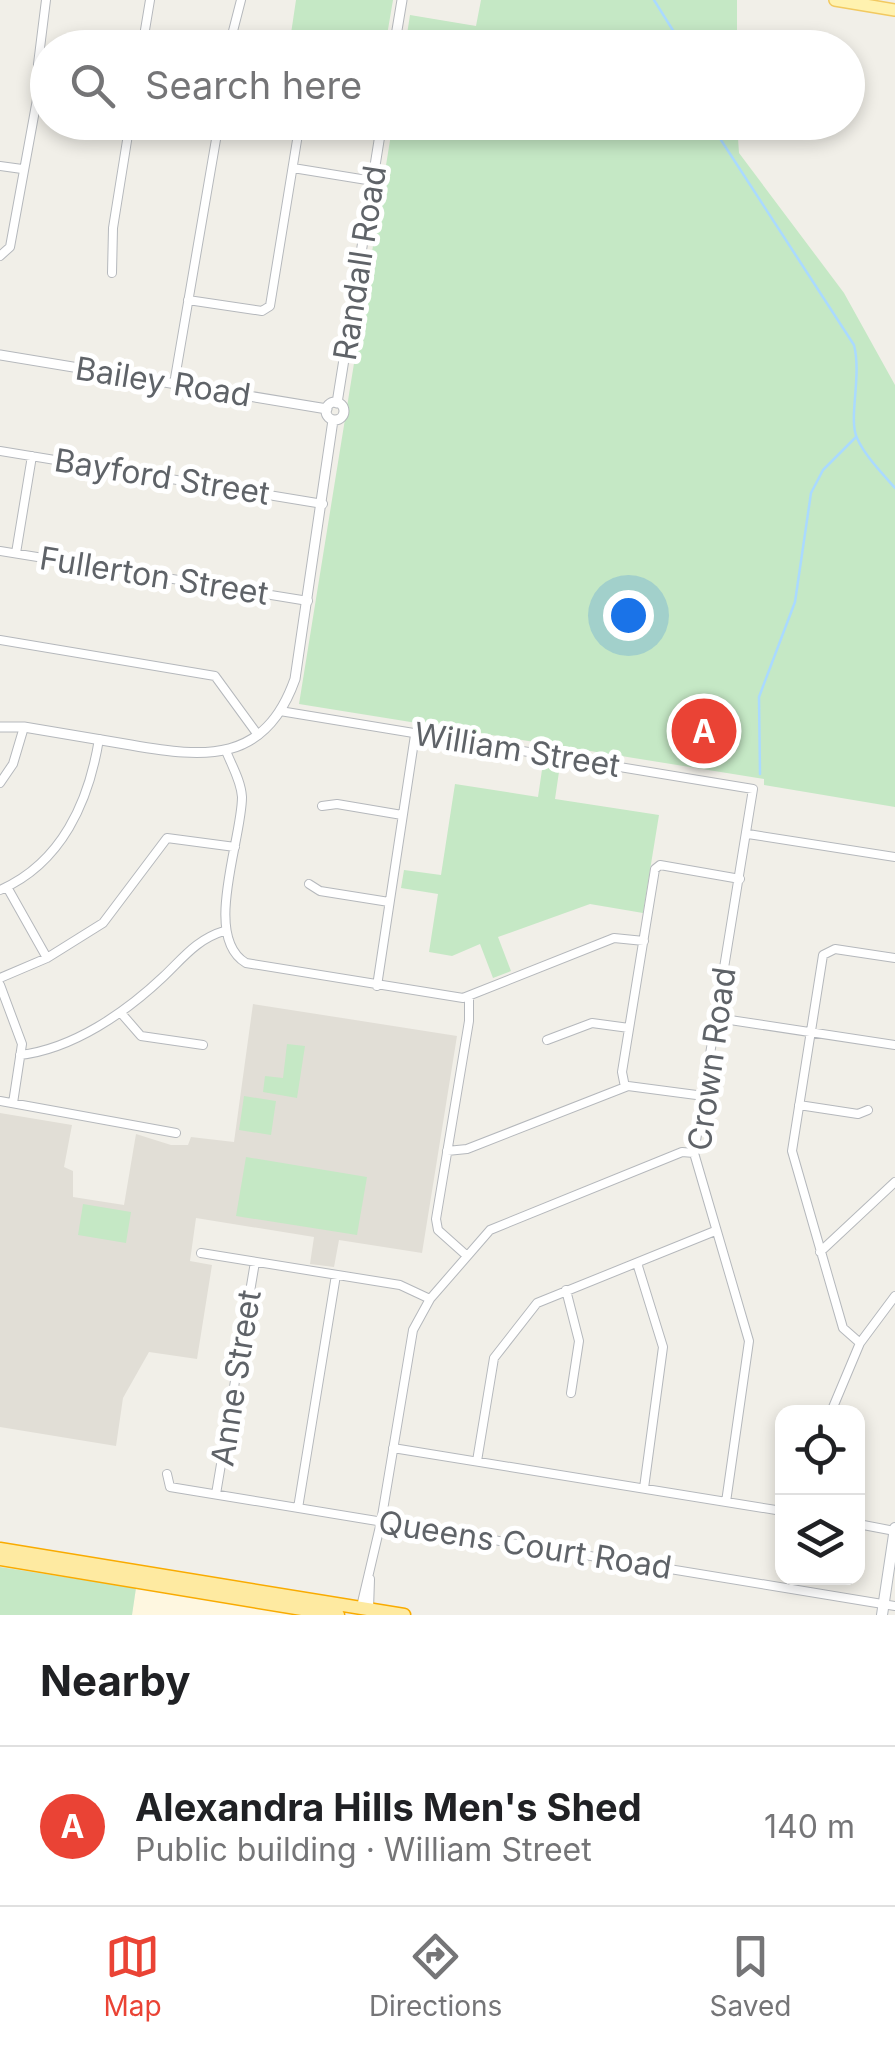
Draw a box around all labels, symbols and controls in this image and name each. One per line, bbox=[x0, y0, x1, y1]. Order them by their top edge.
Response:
search box bbox=[30, 30, 865, 140]
icon: search bbox=[65, 58, 120, 113]
text: Search here bbox=[145, 62, 362, 108]
street label: Randall Road bbox=[325, 163, 394, 363]
street label: Bailey Road bbox=[73, 348, 253, 415]
street label: Bayford Street bbox=[52, 440, 272, 513]
street label: Fullerton Street bbox=[37, 538, 271, 613]
your location bbox=[603, 590, 654, 641]
pin: A bbox=[672, 694, 736, 768]
street label: William Street bbox=[411, 714, 623, 785]
street label: Crown Road bbox=[679, 965, 744, 1153]
street label: Anne Street bbox=[202, 1287, 269, 1469]
map controls bbox=[775, 1405, 865, 1585]
button: locate bbox=[775, 1405, 865, 1495]
button: layers bbox=[775, 1495, 865, 1585]
street label: Queens Court Road bbox=[376, 1502, 674, 1587]
text: Nearby bbox=[40, 1655, 191, 1706]
text: Alexandra Hills Men's Shed bbox=[135, 1784, 642, 1830]
text: A bbox=[61, 1807, 84, 1846]
text: 140 m bbox=[764, 1807, 855, 1846]
text: Public building · William Street bbox=[135, 1830, 592, 1869]
tab: Map bbox=[104, 1929, 162, 2023]
tab: Directions bbox=[369, 1929, 502, 2023]
tab: Saved bbox=[709, 1929, 791, 2023]

